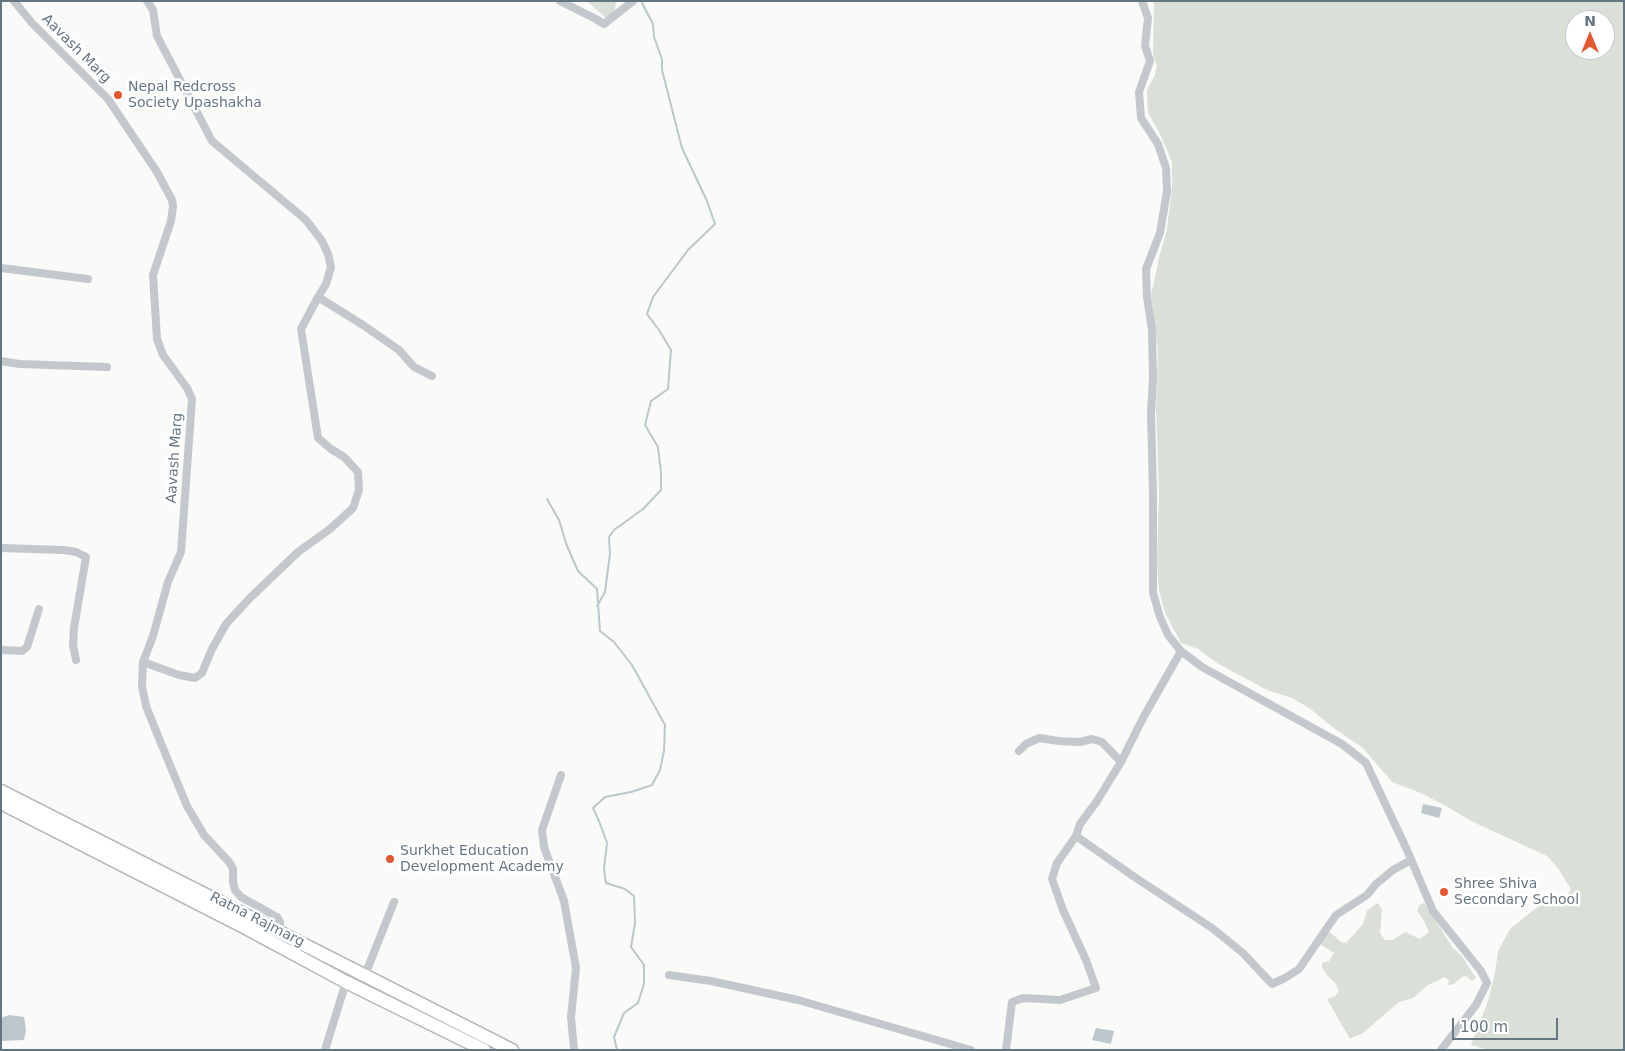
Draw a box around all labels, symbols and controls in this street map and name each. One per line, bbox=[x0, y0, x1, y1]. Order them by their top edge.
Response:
north arrow bbox=[1565, 10, 1615, 60]
street label: Aavash Marg bbox=[38, 11, 114, 87]
text: N bbox=[1584, 13, 1596, 29]
place label: Nepal Redcross Society Upashakha bbox=[128, 79, 262, 111]
marker: Nepal Redcross Society Upashakha bbox=[112, 89, 124, 101]
street label: Aavash Marg bbox=[163, 412, 187, 504]
place label: Surkhet Education Development Academy bbox=[400, 843, 564, 876]
marker: Surkhet Education Development Academy bbox=[384, 853, 396, 865]
place label: Shree Shiva Secondary School bbox=[1454, 876, 1579, 909]
marker: Shree Shiva Secondary School bbox=[1438, 886, 1450, 898]
street label: Ratna Rajmarg bbox=[207, 889, 307, 951]
scale bar bbox=[1455, 1008, 1561, 1040]
text: 100 m bbox=[1460, 1018, 1508, 1036]

